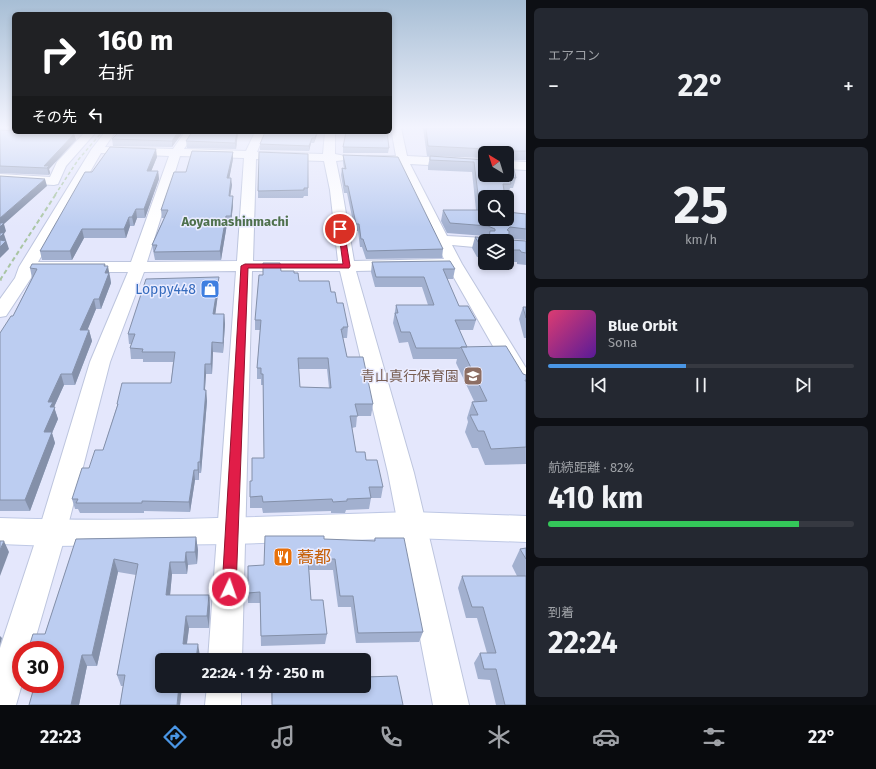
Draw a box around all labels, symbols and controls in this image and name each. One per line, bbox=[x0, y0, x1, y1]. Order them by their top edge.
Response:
text: 160 m bbox=[98, 24, 173, 57]
icon: right bbox=[32, 28, 84, 80]
text: エアコン bbox=[548, 48, 600, 63]
text: 右折 bbox=[98, 62, 134, 84]
text: 22° bbox=[678, 68, 724, 104]
text: − bbox=[548, 73, 559, 100]
text: + bbox=[843, 73, 854, 100]
icon: left bbox=[85, 104, 107, 126]
text: その先 bbox=[32, 108, 77, 126]
north arrow bbox=[478, 146, 514, 182]
map controls bbox=[478, 146, 514, 270]
text: 25 bbox=[674, 174, 728, 237]
button: search bbox=[478, 190, 514, 226]
pin bbox=[323, 212, 357, 246]
district label: Aoyamashinmachi bbox=[180, 214, 289, 229]
icon: arrive bbox=[329, 218, 351, 240]
text: km/h bbox=[685, 232, 717, 247]
button: layers bbox=[478, 234, 514, 270]
shop icon: Loppy448 bbox=[199, 278, 221, 300]
place label: Loppy448 bbox=[135, 281, 196, 298]
text: Blue Orbit bbox=[608, 317, 677, 335]
text: Sona bbox=[608, 335, 637, 350]
school or university icon: 青山真行保育園 bbox=[462, 365, 484, 387]
place label: 青山真行保育園 bbox=[361, 368, 459, 385]
icon: previous bbox=[588, 374, 610, 396]
icon: pause bbox=[690, 374, 712, 396]
icon: next bbox=[792, 374, 814, 396]
text: 航続距離 · 82% bbox=[548, 460, 634, 475]
text: 410 km bbox=[548, 480, 643, 516]
restaurant icon: 蕎都 bbox=[272, 546, 294, 568]
place label: 蕎都 bbox=[297, 547, 331, 568]
position arrow bbox=[208, 568, 250, 610]
text: 到着 bbox=[548, 605, 574, 620]
text: 22:24 bbox=[548, 625, 618, 661]
speed limit sign: 30 bbox=[12, 641, 64, 693]
text: 22:24 · 1 分 · 250 m bbox=[202, 664, 324, 682]
icon: directions bbox=[161, 723, 189, 751]
icon: music bbox=[269, 723, 297, 751]
icon: phone bbox=[377, 723, 405, 751]
icon: climate bbox=[485, 723, 513, 751]
icon: car bbox=[592, 723, 620, 751]
icon: filters bbox=[700, 723, 728, 751]
text: 22:23 bbox=[40, 726, 81, 748]
text: 22° bbox=[808, 726, 836, 748]

